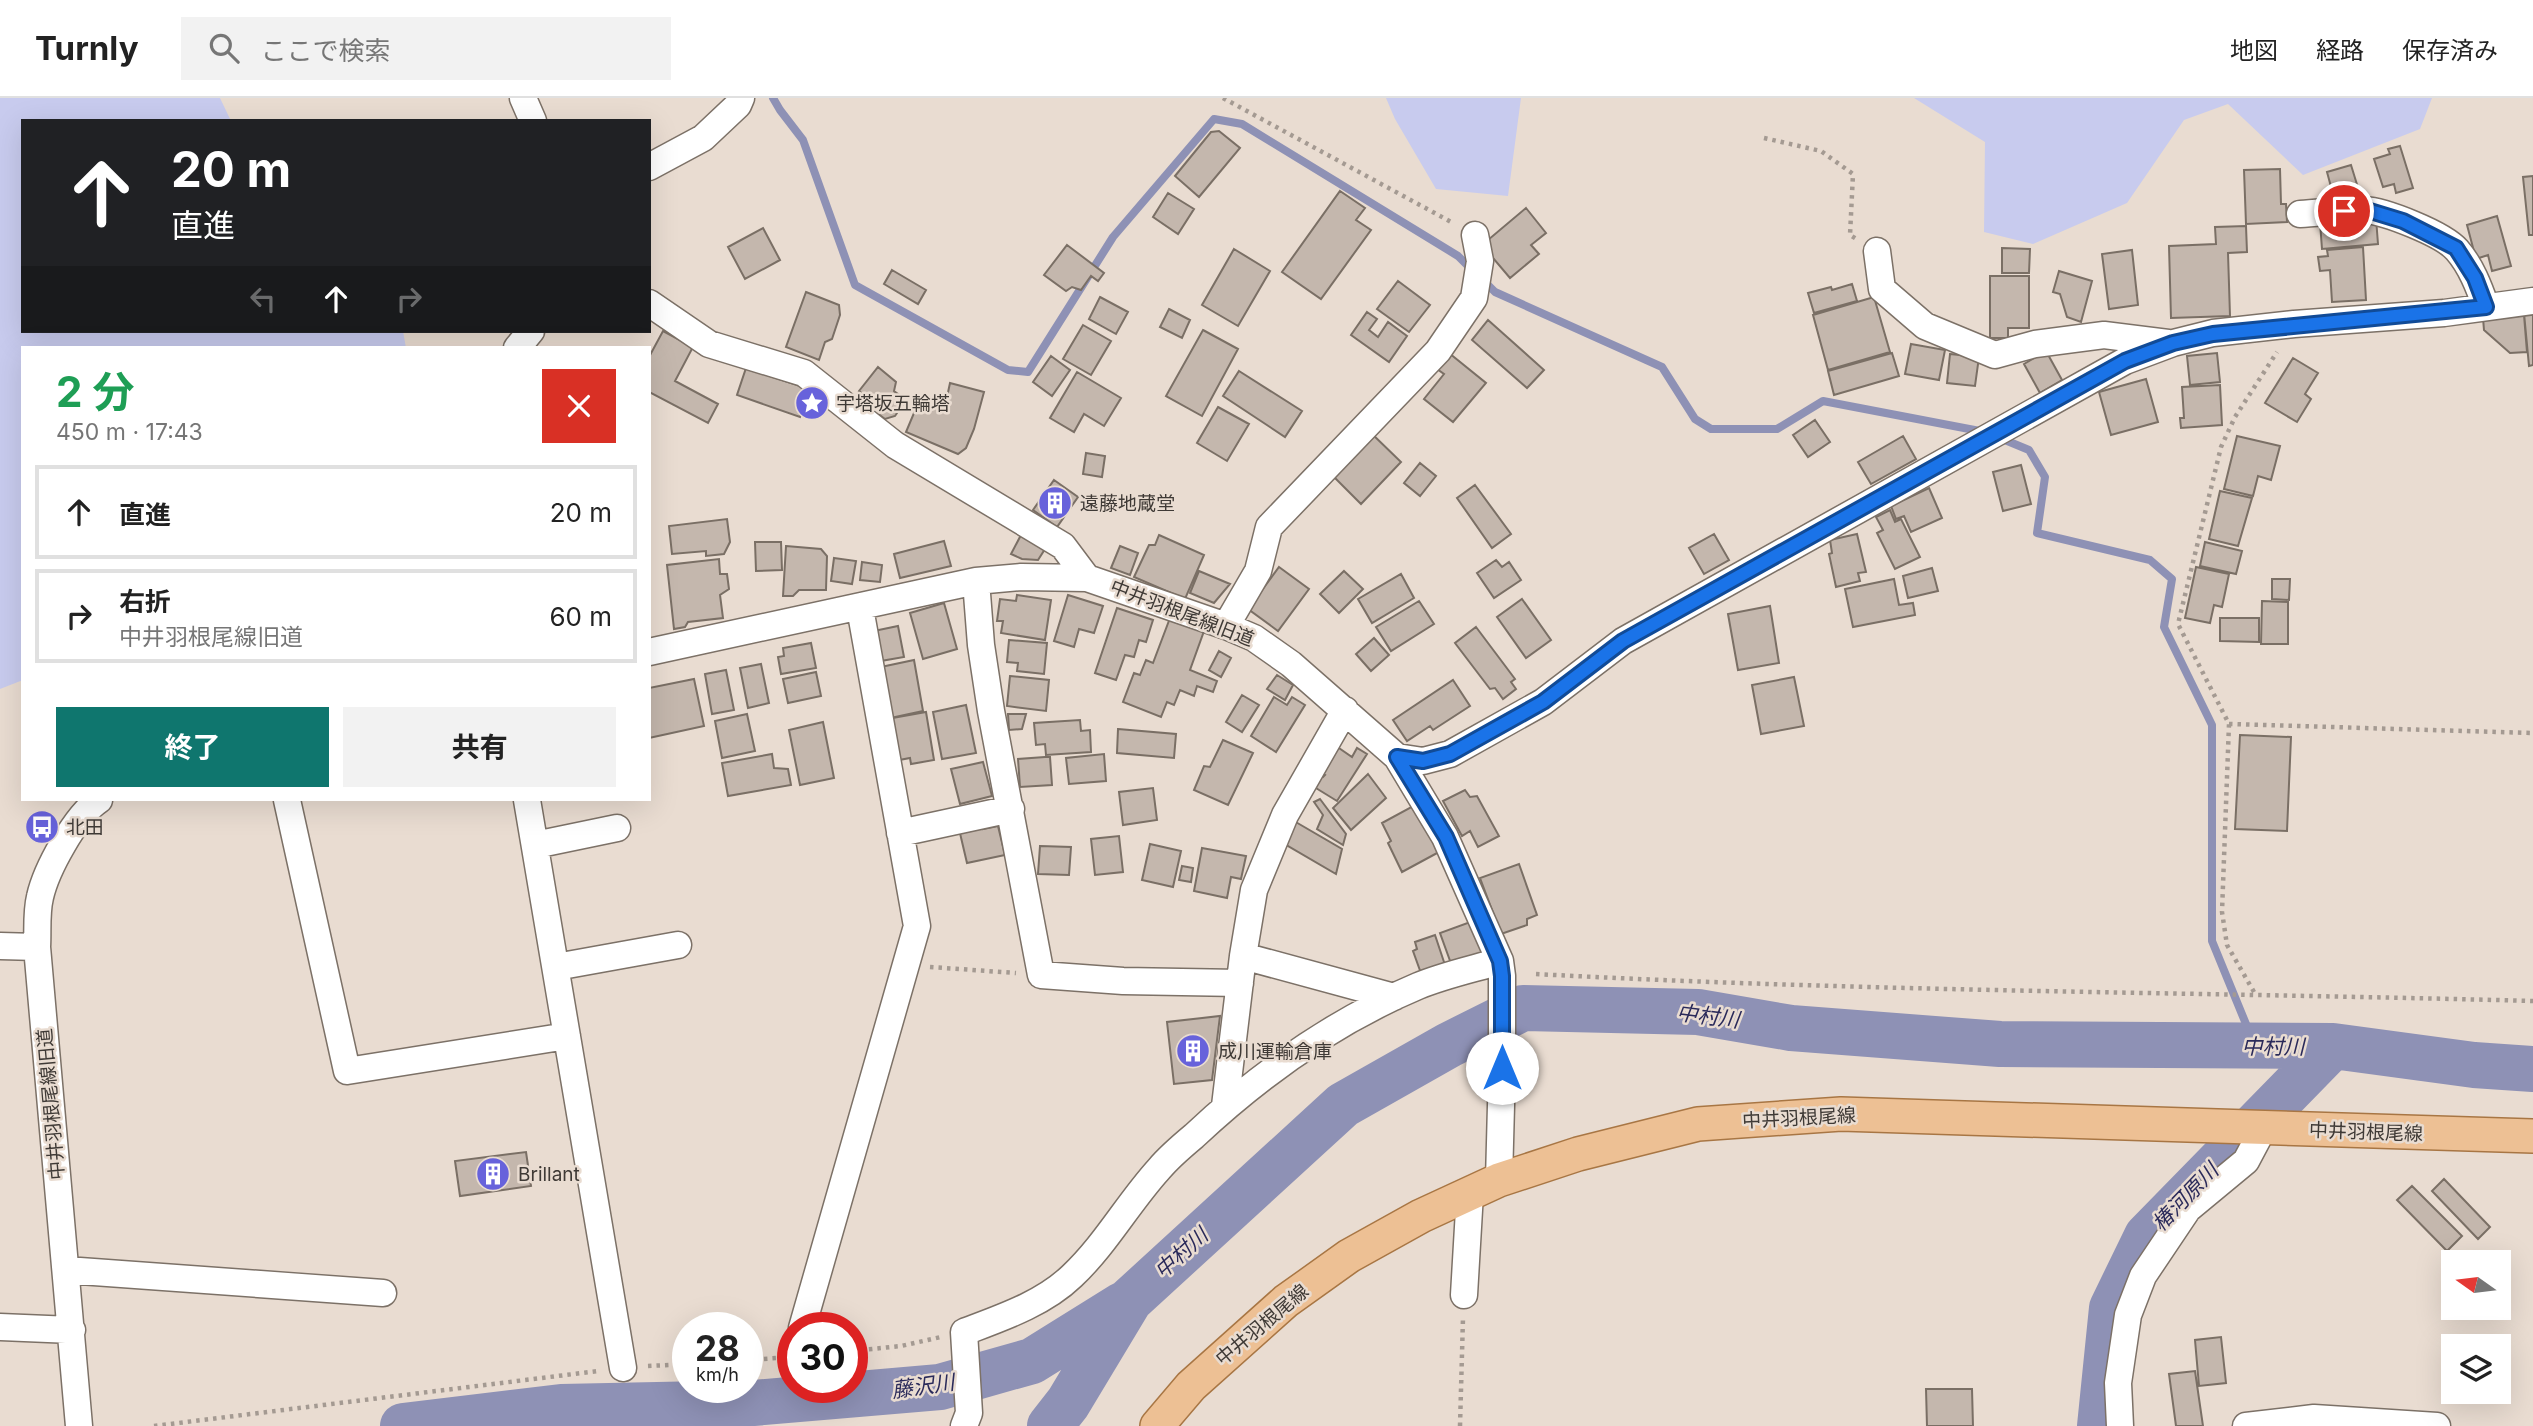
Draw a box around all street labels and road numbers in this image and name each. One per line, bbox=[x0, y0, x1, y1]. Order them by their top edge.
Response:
street label: 中井羽根尾線旧道 bbox=[1107, 575, 1257, 651]
street label: 中井羽根尾線旧道 bbox=[33, 1027, 69, 1181]
street label: 中井羽根尾線 bbox=[1741, 1104, 1857, 1132]
street label: 中井羽根尾線 bbox=[2309, 1119, 2423, 1145]
street label: 中井羽根尾線 bbox=[1211, 1280, 1313, 1370]

